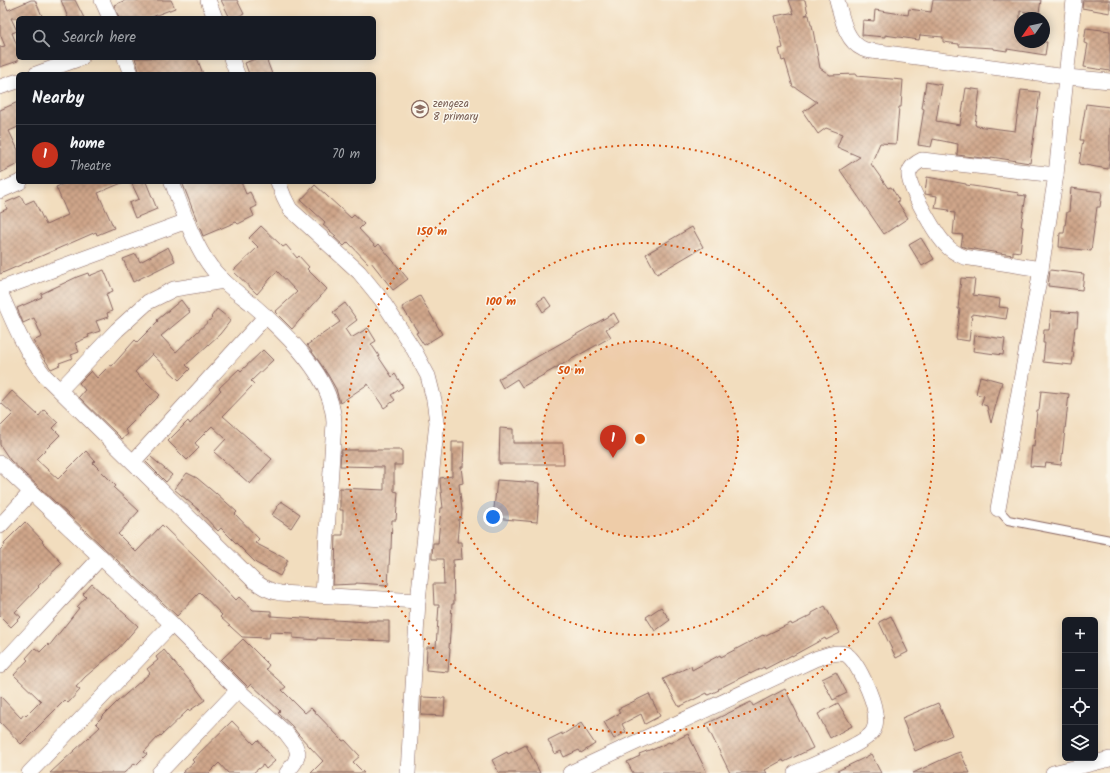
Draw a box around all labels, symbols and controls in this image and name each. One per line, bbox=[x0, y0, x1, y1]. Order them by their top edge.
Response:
north arrow bbox=[1014, 12, 1050, 48]
search box bbox=[16, 16, 376, 60]
text: Search here bbox=[62, 26, 136, 50]
icon: search bbox=[30, 27, 52, 49]
text: Nearby bbox=[32, 85, 84, 112]
place label: zengeza 8 primary bbox=[433, 95, 479, 126]
school or university icon: zengeza 8 primary bbox=[410, 99, 430, 119]
text: home bbox=[70, 132, 105, 156]
text: 1 bbox=[43, 144, 47, 165]
text: 70 m bbox=[332, 144, 360, 165]
text: Theatre bbox=[70, 156, 111, 177]
text: 150 m bbox=[417, 222, 447, 241]
text: 100 m bbox=[486, 292, 516, 311]
text: 50 m bbox=[557, 361, 585, 380]
pin: 1 bbox=[600, 425, 626, 458]
centre of rings bbox=[633, 432, 647, 446]
your location bbox=[483, 507, 503, 527]
map controls bbox=[1062, 617, 1098, 761]
button: + bbox=[1062, 617, 1098, 653]
button: − bbox=[1062, 653, 1098, 689]
button: locate bbox=[1062, 689, 1098, 725]
button: layers bbox=[1062, 725, 1098, 761]

